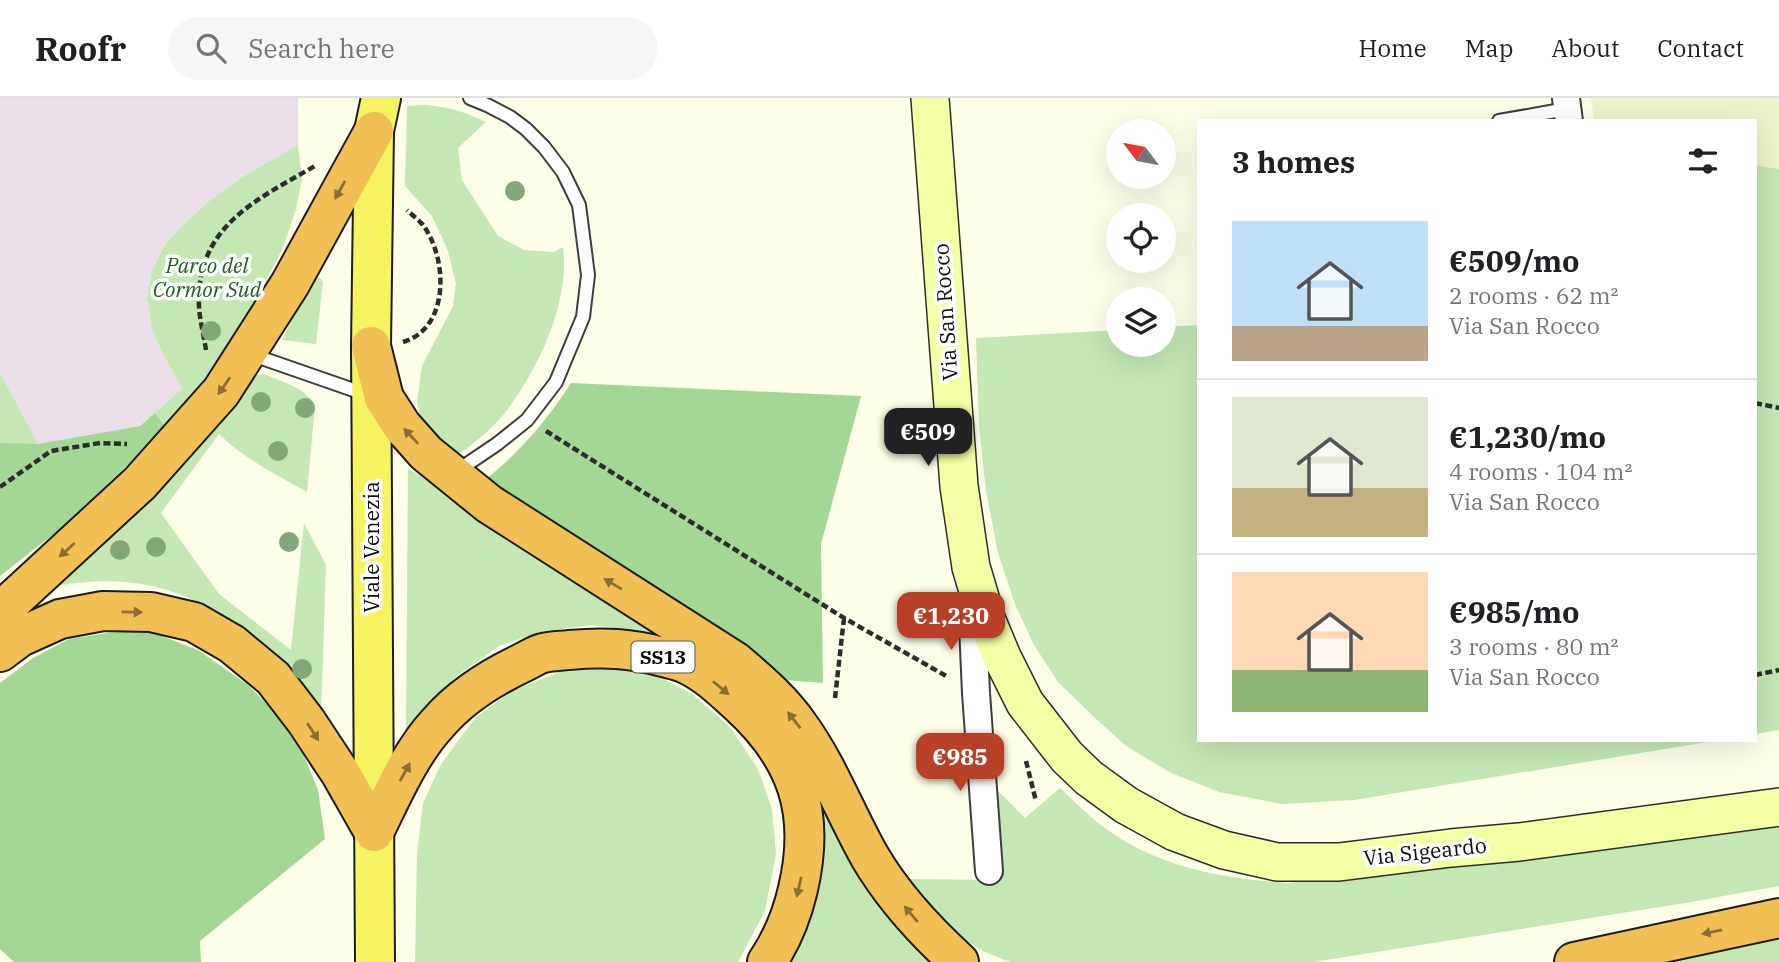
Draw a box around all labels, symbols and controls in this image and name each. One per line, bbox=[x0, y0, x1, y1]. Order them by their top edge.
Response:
search box bbox=[168, 17, 658, 80]
text: Roofr bbox=[35, 27, 126, 70]
icon: search bbox=[192, 29, 230, 67]
text: Search here bbox=[248, 31, 395, 65]
text: Home bbox=[1359, 32, 1427, 64]
text: Map bbox=[1465, 32, 1513, 64]
text: About bbox=[1551, 32, 1619, 64]
text: Contact bbox=[1657, 32, 1744, 64]
north arrow bbox=[1106, 119, 1176, 189]
map controls bbox=[1106, 119, 1176, 357]
text: 3 homes bbox=[1232, 142, 1355, 181]
icon: filters bbox=[1684, 142, 1722, 180]
one-way arrow bbox=[334, 181, 346, 200]
button: locate bbox=[1106, 203, 1176, 273]
text: €509/mo bbox=[1449, 241, 1580, 280]
street label: Via San Rocco bbox=[926, 242, 964, 382]
icon: home bbox=[1288, 249, 1372, 333]
park label: Parco del Cormor Sud bbox=[153, 251, 262, 303]
text: 2 rooms · 62 m² bbox=[1449, 280, 1619, 310]
button: layers bbox=[1106, 287, 1176, 357]
text: Via San Rocco bbox=[1449, 310, 1600, 340]
one-way arrow bbox=[217, 377, 231, 395]
pin: €509 bbox=[887, 408, 969, 468]
text: €509 bbox=[900, 416, 956, 446]
text: €1,230/mo bbox=[1449, 417, 1606, 456]
icon: home bbox=[1288, 425, 1372, 509]
one-way arrow bbox=[403, 428, 419, 445]
text: 4 rooms · 104 m² bbox=[1449, 456, 1632, 486]
street label: Viale Venezia bbox=[357, 481, 385, 613]
text: Via San Rocco bbox=[1449, 486, 1600, 516]
one-way arrow bbox=[58, 542, 76, 558]
one-way arrow bbox=[604, 578, 623, 590]
pin: €1,230 bbox=[894, 592, 1008, 652]
text: €985/mo bbox=[1449, 592, 1580, 631]
text: €1,230 bbox=[913, 600, 989, 630]
icon: home bbox=[1288, 600, 1372, 684]
one-way arrow bbox=[121, 606, 143, 617]
text: 3 rooms · 80 m² bbox=[1449, 631, 1619, 661]
road number: SS13 bbox=[632, 642, 694, 672]
text: Via San Rocco bbox=[1449, 661, 1600, 691]
one-way arrow bbox=[713, 680, 730, 695]
one-way arrow bbox=[787, 711, 802, 728]
one-way arrow bbox=[307, 722, 320, 742]
pin: €985 bbox=[919, 734, 1001, 793]
text: €985 bbox=[932, 741, 988, 771]
one-way arrow bbox=[399, 762, 411, 781]
street label: Via Sigeardo bbox=[1362, 831, 1488, 871]
one-way arrow bbox=[793, 876, 804, 898]
one-way arrow bbox=[903, 905, 919, 923]
one-way arrow bbox=[1701, 927, 1723, 938]

